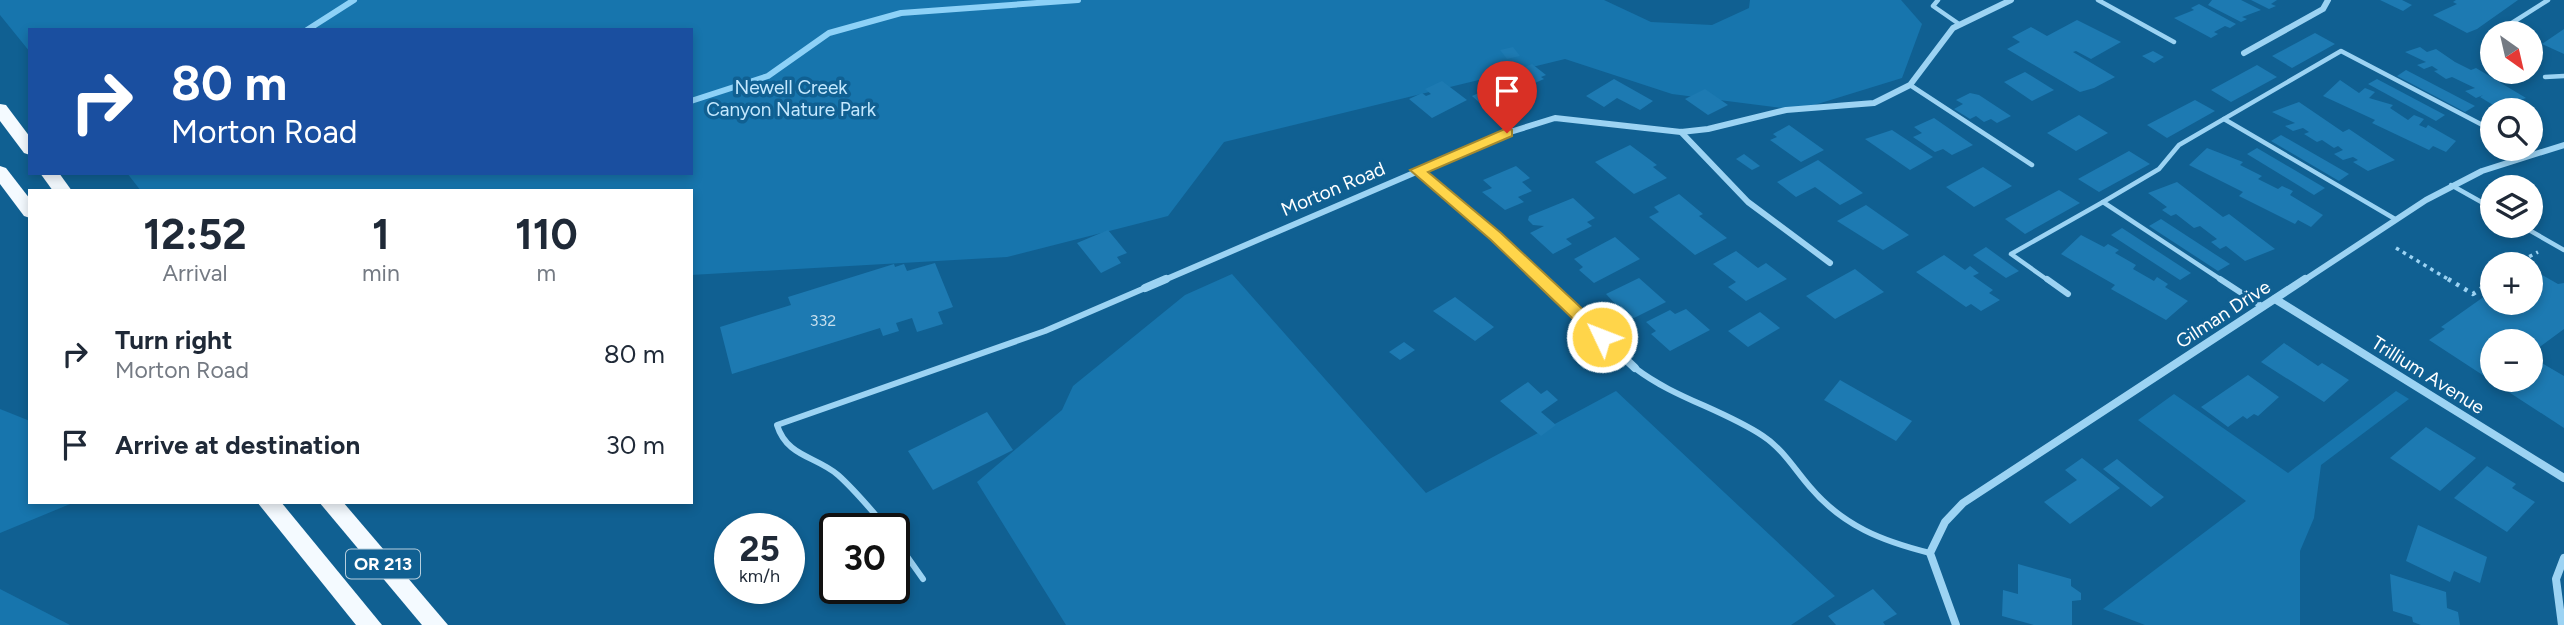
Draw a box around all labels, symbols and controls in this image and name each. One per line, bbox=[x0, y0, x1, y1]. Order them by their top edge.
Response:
north arrow bbox=[2480, 21, 2543, 84]
map controls bbox=[2480, 21, 2543, 392]
text: 80 m bbox=[171, 53, 287, 112]
icon: right bbox=[56, 56, 147, 147]
pin bbox=[1477, 61, 1537, 133]
icon: arrive bbox=[1488, 72, 1526, 110]
park label: Newell Creek Canyon Nature Park bbox=[706, 76, 877, 121]
button: search bbox=[2480, 98, 2543, 161]
text: Morton Road bbox=[171, 113, 357, 151]
street label: Morton Road bbox=[1278, 157, 1388, 221]
button: layers bbox=[2480, 175, 2543, 238]
text: 12:52 bbox=[143, 209, 247, 260]
text: 1 bbox=[372, 209, 390, 260]
text: 110 bbox=[515, 209, 578, 260]
button: + bbox=[2480, 252, 2543, 315]
text: Arrival bbox=[163, 259, 227, 287]
text: min bbox=[362, 259, 400, 287]
text: m bbox=[537, 259, 556, 287]
street label: Gilman Drive bbox=[2171, 275, 2275, 353]
position arrow bbox=[1565, 300, 1639, 374]
house number: 332 bbox=[810, 311, 836, 330]
text: Turn right bbox=[115, 324, 232, 356]
button: − bbox=[2480, 329, 2543, 392]
street label: Trillium Avenue bbox=[2367, 331, 2489, 419]
icon: right bbox=[56, 335, 94, 373]
text: 80 m bbox=[604, 338, 665, 370]
text: Morton Road bbox=[115, 356, 249, 384]
icon: arrive bbox=[56, 426, 94, 464]
text: Arrive at destination bbox=[115, 429, 360, 461]
text: 30 m bbox=[606, 429, 665, 461]
speed limit sign: 30 bbox=[819, 513, 910, 604]
text: 25 bbox=[739, 528, 780, 570]
road number: OR 213 bbox=[346, 550, 420, 578]
text: km/h bbox=[739, 565, 780, 587]

